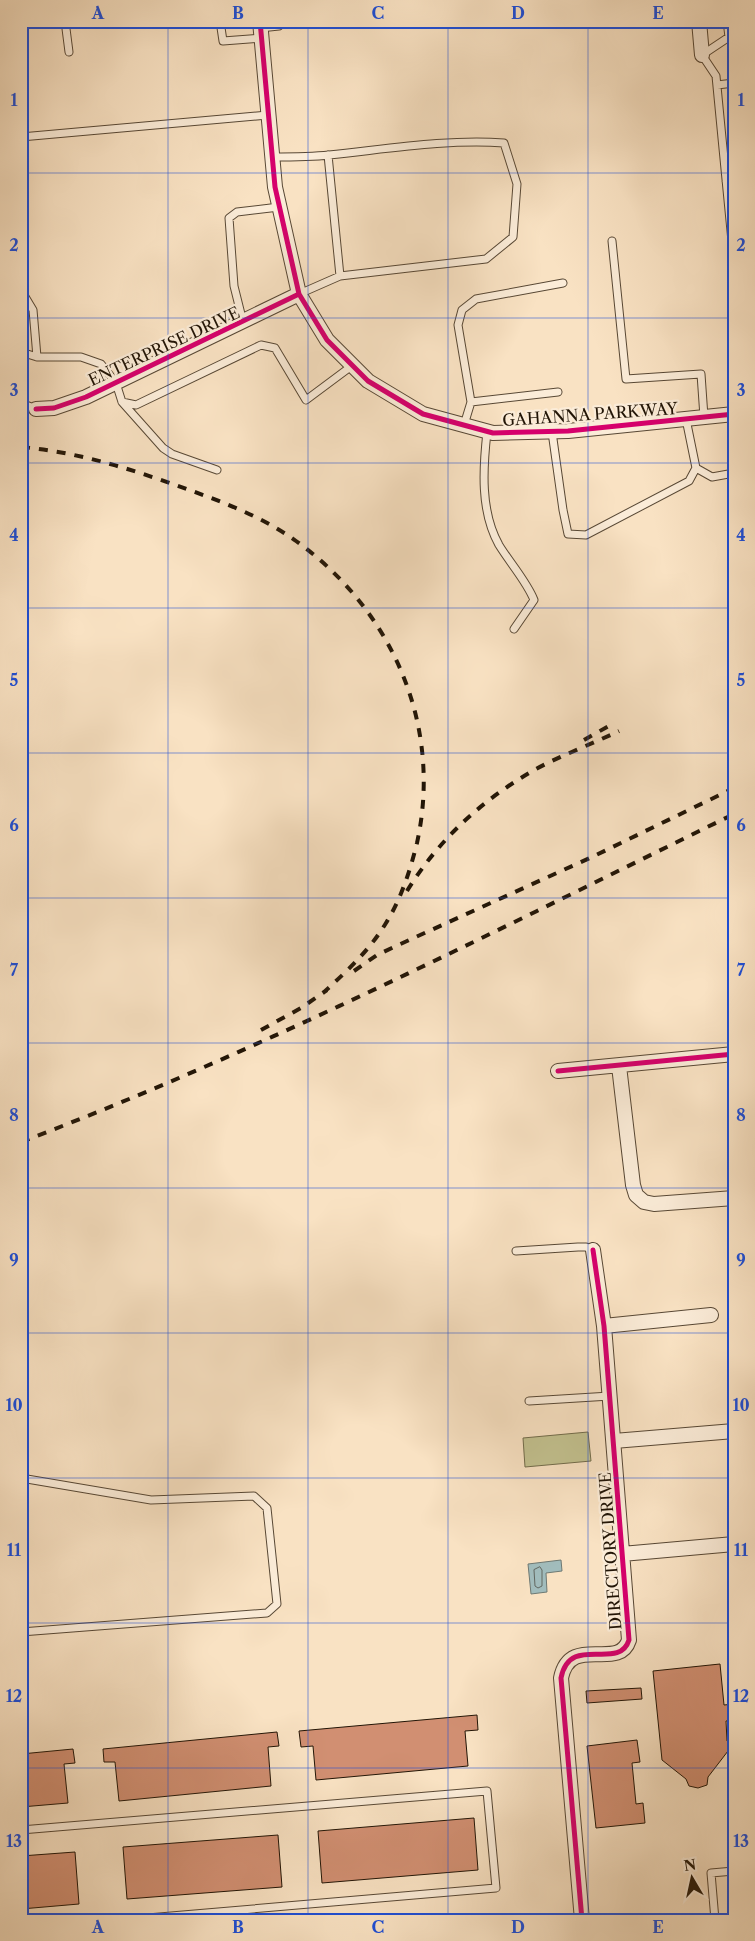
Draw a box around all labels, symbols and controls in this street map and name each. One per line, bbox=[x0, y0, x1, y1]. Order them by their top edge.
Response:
text: A bbox=[91, 3, 105, 23]
text: B bbox=[232, 3, 244, 23]
text: C bbox=[372, 3, 384, 23]
text: D bbox=[511, 3, 525, 23]
text: E bbox=[652, 3, 664, 23]
text: 1 bbox=[10, 90, 18, 110]
text: 1 bbox=[737, 90, 745, 110]
text: 2 bbox=[9, 235, 19, 255]
text: 2 bbox=[736, 235, 746, 255]
street label: ENTERPRISE DRIVE bbox=[85, 302, 243, 390]
text: 3 bbox=[9, 380, 19, 400]
text: 3 bbox=[736, 380, 746, 400]
street label: GAHANNA PARKWAY bbox=[502, 398, 679, 430]
text: 4 bbox=[9, 525, 19, 545]
text: 4 bbox=[736, 525, 746, 545]
text: 5 bbox=[10, 670, 19, 690]
text: 5 bbox=[737, 670, 746, 690]
text: 6 bbox=[9, 815, 19, 835]
text: 6 bbox=[736, 815, 746, 835]
text: 7 bbox=[10, 960, 19, 980]
text: 7 bbox=[737, 960, 746, 980]
text: 8 bbox=[9, 1105, 19, 1125]
text: 8 bbox=[736, 1105, 746, 1125]
text: 9 bbox=[9, 1250, 19, 1270]
text: 9 bbox=[736, 1250, 746, 1270]
text: 10 bbox=[5, 1395, 23, 1415]
text: 10 bbox=[732, 1395, 750, 1415]
street label: DIRECTORY DRIVE bbox=[595, 1471, 625, 1631]
text: 11 bbox=[7, 1540, 22, 1560]
text: 11 bbox=[734, 1540, 749, 1560]
text: 12 bbox=[6, 1686, 22, 1706]
text: 12 bbox=[733, 1686, 749, 1706]
text: 13 bbox=[6, 1831, 22, 1851]
text: 13 bbox=[733, 1831, 749, 1851]
north arrow bbox=[668, 1854, 718, 1904]
text: N bbox=[683, 1855, 697, 1875]
text: A bbox=[91, 1917, 105, 1937]
text: B bbox=[232, 1917, 244, 1937]
text: C bbox=[372, 1917, 384, 1937]
text: D bbox=[511, 1917, 525, 1937]
text: E bbox=[652, 1917, 664, 1937]

